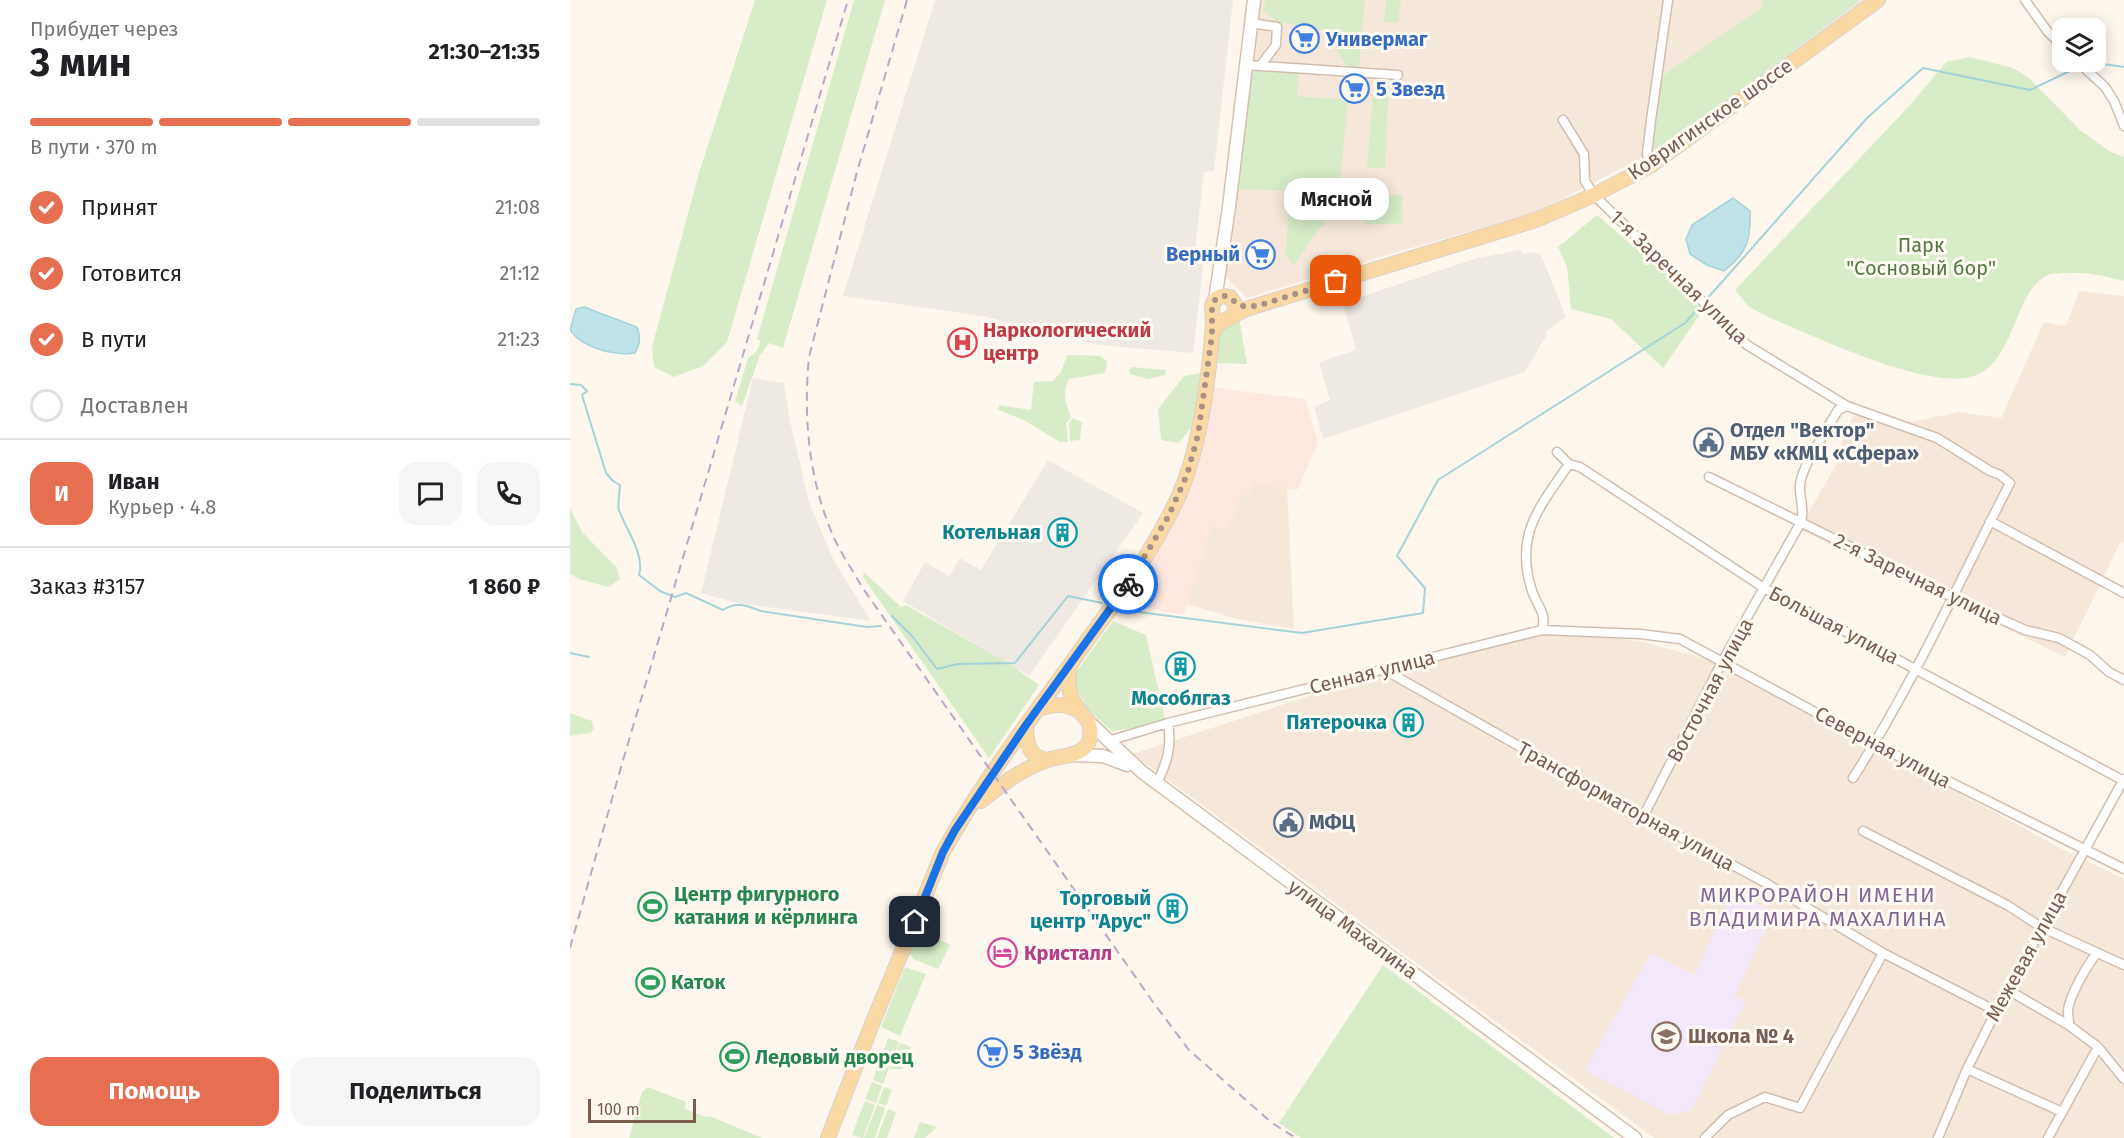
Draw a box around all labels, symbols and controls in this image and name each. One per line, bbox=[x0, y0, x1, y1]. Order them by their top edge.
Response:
text: Прибудет через bbox=[30, 17, 179, 41]
map controls bbox=[2052, 18, 2106, 72]
button: layers bbox=[2052, 18, 2106, 72]
supermarket icon: Универмаг bbox=[1289, 23, 1321, 55]
place label: Универмаг bbox=[1325, 27, 1428, 51]
text: 21:30–21:35 bbox=[429, 38, 540, 65]
text: 3 мин bbox=[30, 40, 132, 86]
street label: Ковригинское шоссе bbox=[1623, 53, 1797, 185]
supermarket icon: 5 Звезд bbox=[1339, 73, 1371, 105]
place label: 5 Звезд bbox=[1376, 77, 1445, 101]
text: В пути · 370 m bbox=[30, 135, 158, 159]
callout: Мясной bbox=[1284, 179, 1389, 221]
text: Мясной bbox=[1301, 187, 1372, 211]
icon: check bbox=[30, 191, 63, 224]
text: Принят bbox=[81, 194, 157, 221]
text: 21:08 bbox=[495, 195, 540, 219]
street label: 1-я Заречная улица bbox=[1605, 205, 1753, 349]
park label: Парк "Сосновый бор" bbox=[1846, 233, 1996, 280]
supermarket icon: Верный bbox=[1245, 238, 1277, 270]
place label: Верный bbox=[1166, 242, 1240, 266]
pin bbox=[1310, 255, 1361, 306]
icon: check bbox=[30, 257, 63, 290]
text: Готовится bbox=[81, 260, 182, 287]
text: 21:12 bbox=[499, 261, 540, 285]
icon: bag bbox=[1319, 264, 1352, 297]
place label: Наркологический центр bbox=[983, 318, 1151, 365]
icon: check bbox=[30, 323, 63, 356]
text: В пути bbox=[81, 326, 147, 353]
hospital icon: Наркологический центр bbox=[946, 326, 978, 358]
text: 21:23 bbox=[497, 327, 540, 351]
text: Доставлен bbox=[81, 392, 189, 419]
place label: Отдел "Вектор" МБУ «КМЦ «Сфера» bbox=[1730, 418, 1919, 465]
public building icon: Отдел "Вектор" МБУ «КМЦ «Сфера» bbox=[1693, 426, 1725, 458]
button: chat bbox=[399, 462, 462, 525]
button: phone bbox=[477, 462, 540, 525]
text: Иван bbox=[108, 468, 160, 495]
text: И bbox=[54, 480, 69, 507]
text: Курьер · 4.8 bbox=[108, 495, 216, 519]
building icon: Котельная bbox=[1046, 516, 1078, 548]
place label: Котельная bbox=[942, 520, 1041, 544]
street label: 2-я Заречная улица bbox=[1830, 528, 2006, 630]
courier bbox=[1098, 554, 1158, 614]
icon: bike bbox=[1112, 568, 1145, 601]
text: Заказ #3157 bbox=[30, 573, 145, 600]
text: 1 860 ₽ bbox=[468, 573, 540, 600]
street label: Большая улица bbox=[1765, 581, 1903, 669]
street label: Восточная улица bbox=[1662, 614, 1758, 766]
street label: Сенная улица bbox=[1307, 645, 1437, 699]
building icon: Мособлгаз bbox=[1165, 651, 1197, 683]
place label: Мособлгаз bbox=[1131, 686, 1231, 710]
street label: Северная улица bbox=[1811, 701, 1955, 793]
building icon: Пятерочка bbox=[1392, 706, 1424, 738]
place label: Пятерочка bbox=[1286, 710, 1387, 734]
street label: Трансформаторная улица bbox=[1513, 736, 1739, 876]
public building icon: МФЦ bbox=[1272, 806, 1304, 838]
place label: МФЦ bbox=[1309, 810, 1356, 834]
street label: улица Махалина bbox=[1284, 874, 1422, 984]
place label: Центр фигурного катания и кёрлинга bbox=[674, 882, 858, 929]
district label: МИКРОРАЙОН ИМЕНИ ВЛАДИМИРА МАХАЛИНА bbox=[1689, 882, 1947, 932]
place label: Торговый центр "Арус" bbox=[1030, 886, 1151, 933]
street label: Межевая улица bbox=[1980, 887, 2072, 1025]
sports icon: Центр фигурного катания и кёрлинга bbox=[637, 890, 669, 922]
building icon: Торговый центр "Арус" bbox=[1156, 893, 1188, 925]
pin bbox=[889, 896, 940, 947]
icon: home bbox=[898, 905, 931, 938]
hotel icon: Кристалл bbox=[987, 937, 1019, 969]
place label: Кристалл bbox=[1024, 941, 1112, 965]
sports icon: Каток bbox=[634, 966, 666, 998]
place label: Каток bbox=[671, 970, 726, 994]
school or university icon: Школа № 4 bbox=[1651, 1020, 1683, 1052]
place label: Школа № 4 bbox=[1688, 1024, 1794, 1048]
supermarket icon: 5 Звёзд bbox=[976, 1036, 1008, 1068]
place label: 5 Звёзд bbox=[1013, 1040, 1082, 1064]
sports icon: Ледовый дворец bbox=[718, 1041, 750, 1073]
place label: Ледовый дворец bbox=[755, 1045, 913, 1069]
button: Помощь bbox=[30, 1057, 279, 1126]
button: Поделиться bbox=[291, 1057, 540, 1126]
scale bar bbox=[588, 1096, 696, 1124]
text: 100 m bbox=[597, 1100, 640, 1119]

